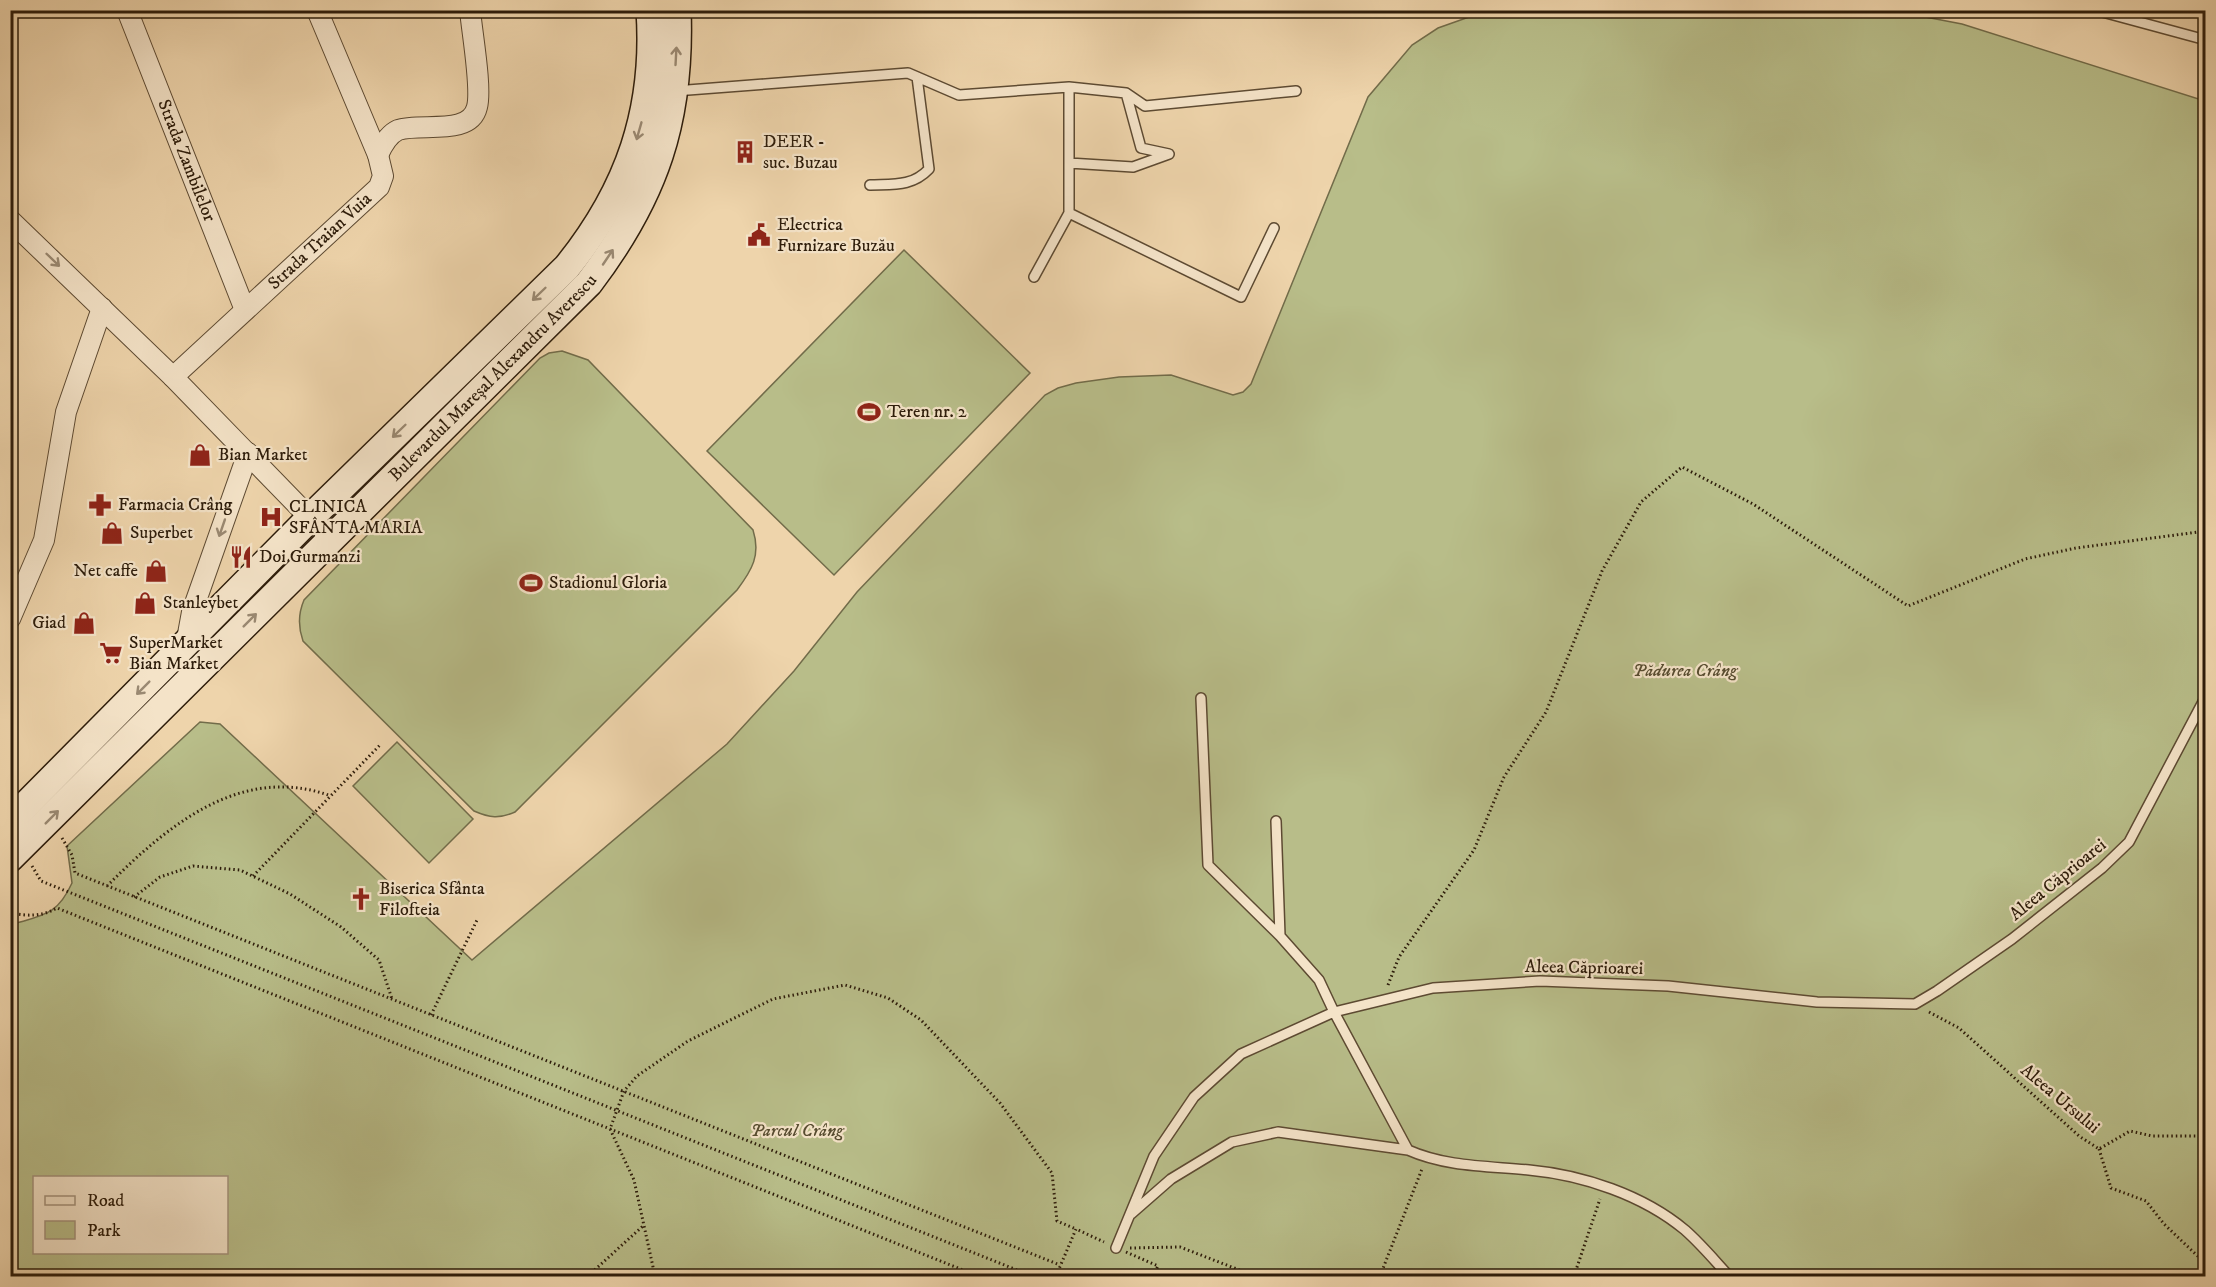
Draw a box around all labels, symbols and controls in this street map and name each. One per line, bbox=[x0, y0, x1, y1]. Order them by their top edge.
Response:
one-way arrow bbox=[671, 47, 682, 67]
street label: Strada Zambilelor bbox=[152, 97, 220, 225]
one-way arrow bbox=[633, 121, 644, 140]
place label: DEER - suc. Buzau bbox=[763, 131, 838, 174]
building icon: DEER - suc. Buzau bbox=[732, 139, 758, 165]
street label: Strada Traian Vuia bbox=[264, 188, 377, 295]
place label: Electrica Furnizare Buzău bbox=[777, 214, 895, 257]
public building icon: Electrica Furnizare Buzău bbox=[746, 222, 772, 248]
one-way arrow bbox=[602, 250, 614, 266]
one-way arrow bbox=[45, 253, 60, 268]
street label: Bulevardul Mareșal Alexandru Averescu bbox=[384, 270, 602, 486]
one-way arrow bbox=[531, 287, 546, 302]
sports icon: Teren nr. 2 bbox=[856, 399, 882, 425]
place label: Teren nr. 2 bbox=[887, 401, 967, 423]
one-way arrow bbox=[392, 423, 407, 438]
shop icon: Bian Market bbox=[187, 442, 213, 468]
place label: Bian Market bbox=[218, 444, 308, 466]
pharmacy icon: Farmacia Crâng bbox=[87, 492, 113, 518]
place label: Farmacia Crâng bbox=[118, 494, 233, 516]
place label: CLINICA SFÂNTA MARIA bbox=[289, 496, 423, 539]
hospital icon: CLINICA SFÂNTA MARIA bbox=[258, 504, 284, 530]
one-way arrow bbox=[215, 518, 226, 537]
shop icon: Superbet bbox=[99, 520, 125, 546]
place label: Superbet bbox=[130, 522, 193, 544]
restaurant icon: Doi Gurmanzi bbox=[228, 544, 254, 570]
place label: Doi Gurmanzi bbox=[259, 546, 361, 568]
shop icon: Net caffe bbox=[143, 558, 169, 584]
place label: Net caffe bbox=[74, 560, 138, 582]
sports icon: Stadionul Gloria bbox=[518, 570, 544, 596]
place label: Stadionul Gloria bbox=[549, 572, 667, 594]
shop icon: Stanleybet bbox=[132, 590, 158, 616]
place label: Stanleybet bbox=[163, 592, 238, 614]
shop icon: Giad bbox=[71, 610, 97, 636]
place label: Giad bbox=[32, 612, 66, 634]
one-way arrow bbox=[242, 613, 257, 627]
place label: SuperMarket Bian Market bbox=[129, 632, 223, 675]
supermarket icon: SuperMarket Bian Market bbox=[98, 640, 124, 666]
park label: Pădurea Crâng bbox=[1633, 660, 1739, 682]
one-way arrow bbox=[136, 681, 151, 696]
one-way arrow bbox=[45, 810, 60, 824]
street label: Aleea Căprioarei bbox=[2005, 834, 2111, 926]
place label: Biserica Sfânta Filofteia bbox=[379, 878, 485, 921]
church icon: Biserica Sfânta Filofteia bbox=[348, 886, 374, 912]
street label: Aleea Căprioarei bbox=[1525, 956, 1643, 980]
street label: Aleea Ursului bbox=[2016, 1059, 2104, 1139]
park label: Parcul Crâng bbox=[751, 1120, 845, 1142]
legend bbox=[33, 1176, 228, 1254]
text: Road bbox=[87, 1190, 124, 1212]
text: Park bbox=[87, 1220, 121, 1242]

